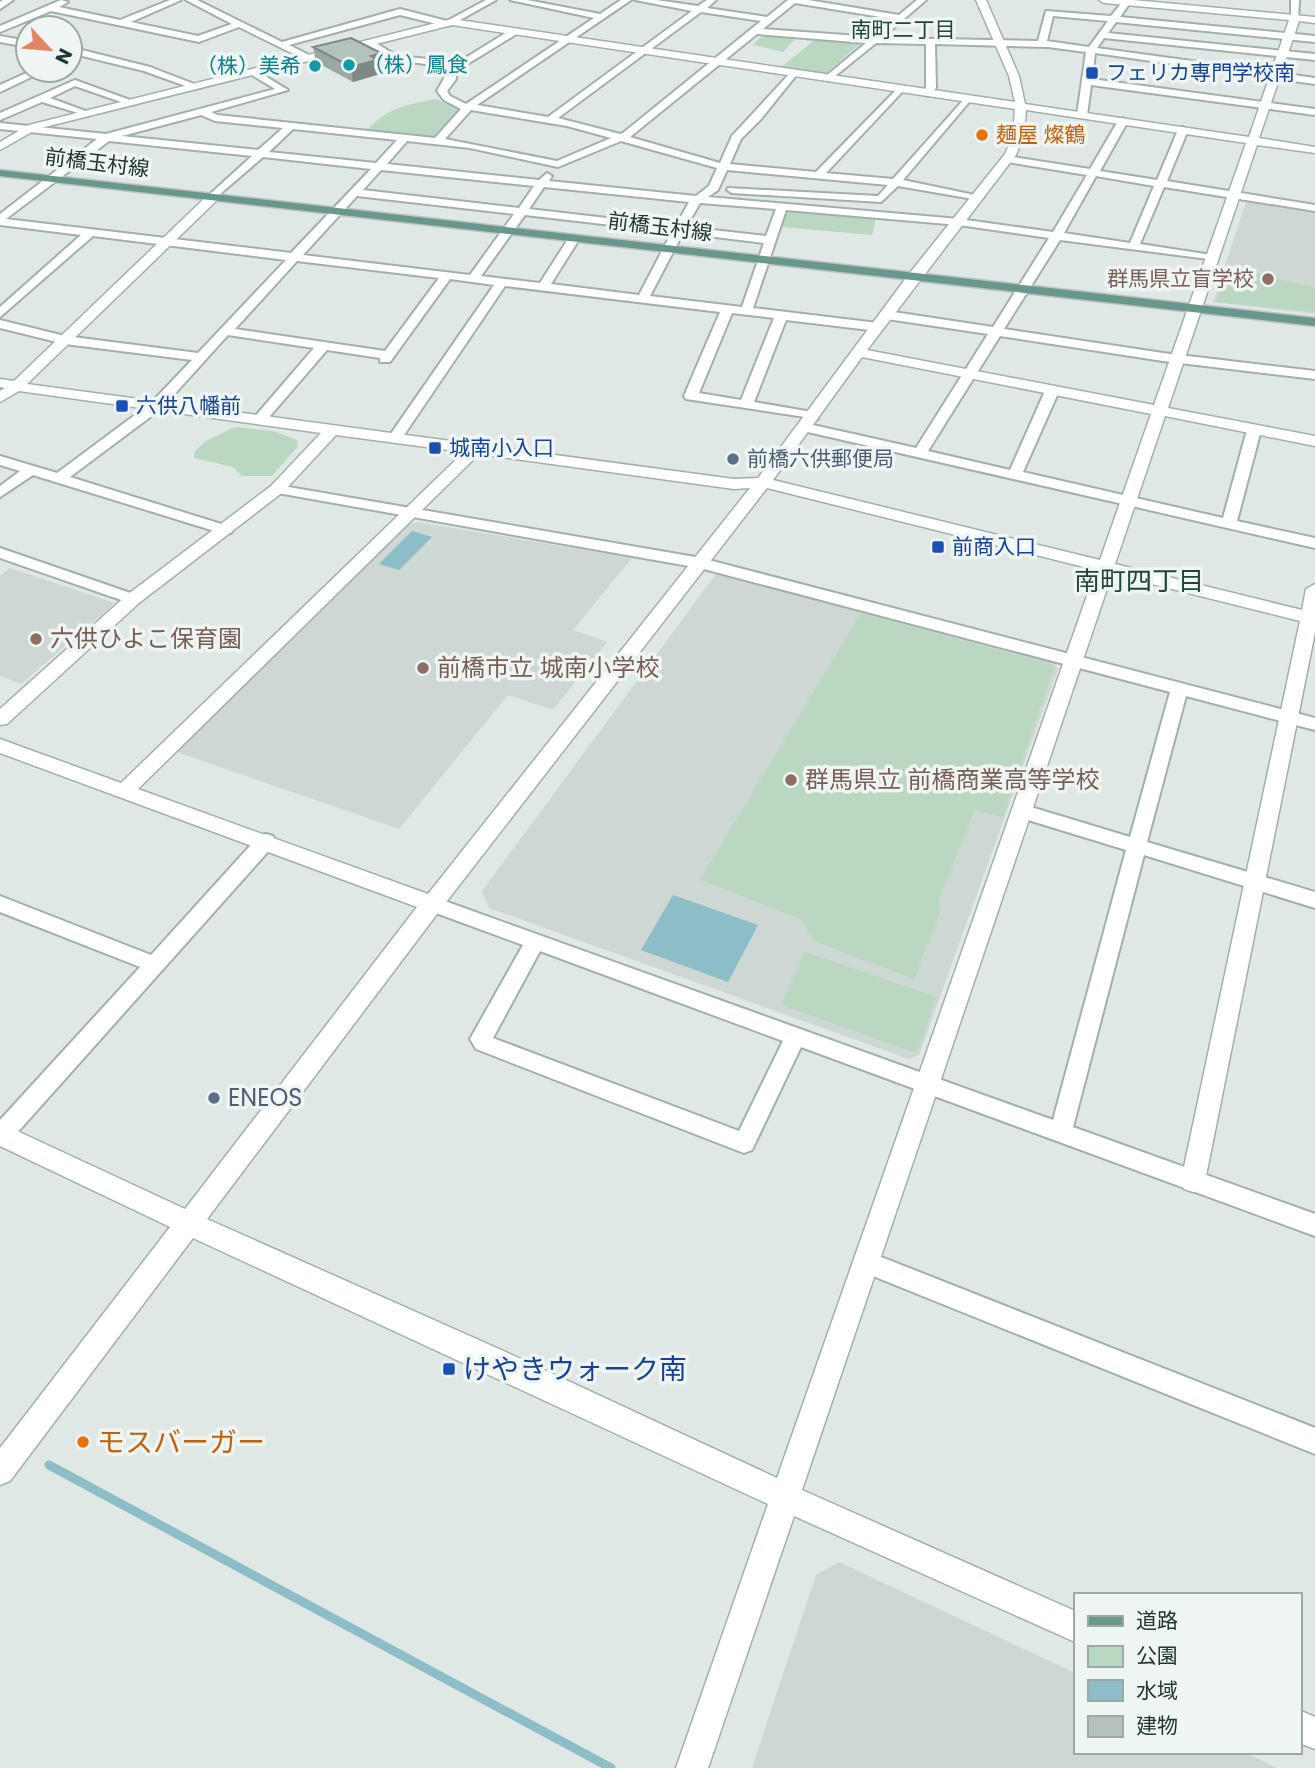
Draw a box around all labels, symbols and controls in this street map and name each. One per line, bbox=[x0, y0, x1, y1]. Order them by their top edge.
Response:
north arrow bbox=[14, 14, 84, 84]
district label: 南町二丁目 bbox=[851, 15, 956, 44]
text: N bbox=[49, 44, 79, 69]
place label: （株）鳳食 bbox=[363, 50, 468, 79]
place label: （株）美希 bbox=[196, 51, 301, 80]
marker: （株）鳳食 bbox=[341, 57, 357, 73]
marker: （株）美希 bbox=[307, 58, 323, 74]
place label: フェリカ専門学校南 bbox=[1106, 58, 1295, 87]
marker: フェリカ専門学校南 bbox=[1084, 65, 1100, 81]
place label: 麺屋 燦鶴 bbox=[996, 120, 1086, 149]
marker: 麺屋 燦鶴 bbox=[974, 127, 990, 143]
street label: 前橋玉村線 bbox=[43, 142, 151, 183]
street label: 前橋玉村線 bbox=[606, 206, 714, 247]
place label: 群馬県立盲学校 bbox=[1107, 264, 1254, 293]
marker: 群馬県立盲学校 bbox=[1260, 271, 1276, 287]
place label: 六供八幡前 bbox=[136, 391, 241, 420]
marker: 六供八幡前 bbox=[114, 398, 130, 414]
place label: 城南小入口 bbox=[449, 433, 554, 462]
marker: 城南小入口 bbox=[427, 440, 443, 456]
place label: 前橋六供郵便局 bbox=[747, 444, 894, 473]
marker: 前橋六供郵便局 bbox=[725, 451, 741, 467]
place label: 前商入口 bbox=[952, 532, 1036, 561]
marker: 前商入口 bbox=[930, 539, 946, 555]
district label: 南町四丁目 bbox=[1074, 563, 1204, 599]
place label: 六供ひよこ保育園 bbox=[50, 622, 242, 655]
marker: 六供ひよこ保育園 bbox=[28, 631, 44, 647]
place label: 前橋市立 城南小学校 bbox=[437, 651, 659, 684]
marker: 前橋市立 城南小学校 bbox=[415, 660, 431, 676]
place label: 群馬県立 前橋商業高等学校 bbox=[805, 763, 1099, 796]
marker: 群馬県立 前橋商業高等学校 bbox=[783, 772, 799, 788]
place label: ENEOS bbox=[228, 1081, 302, 1114]
marker: ENEOS bbox=[206, 1090, 222, 1106]
place label: けやきウォーク南 bbox=[463, 1350, 687, 1389]
marker: けやきウォーク南 bbox=[441, 1361, 457, 1377]
place label: モスバーガー bbox=[97, 1423, 265, 1462]
marker: モスバーガー bbox=[75, 1434, 91, 1450]
legend bbox=[1074, 1593, 1301, 1754]
text: 道路 bbox=[1136, 1606, 1178, 1635]
text: 公園 bbox=[1136, 1641, 1178, 1670]
text: 水域 bbox=[1136, 1676, 1178, 1705]
text: 建物 bbox=[1136, 1711, 1178, 1740]

